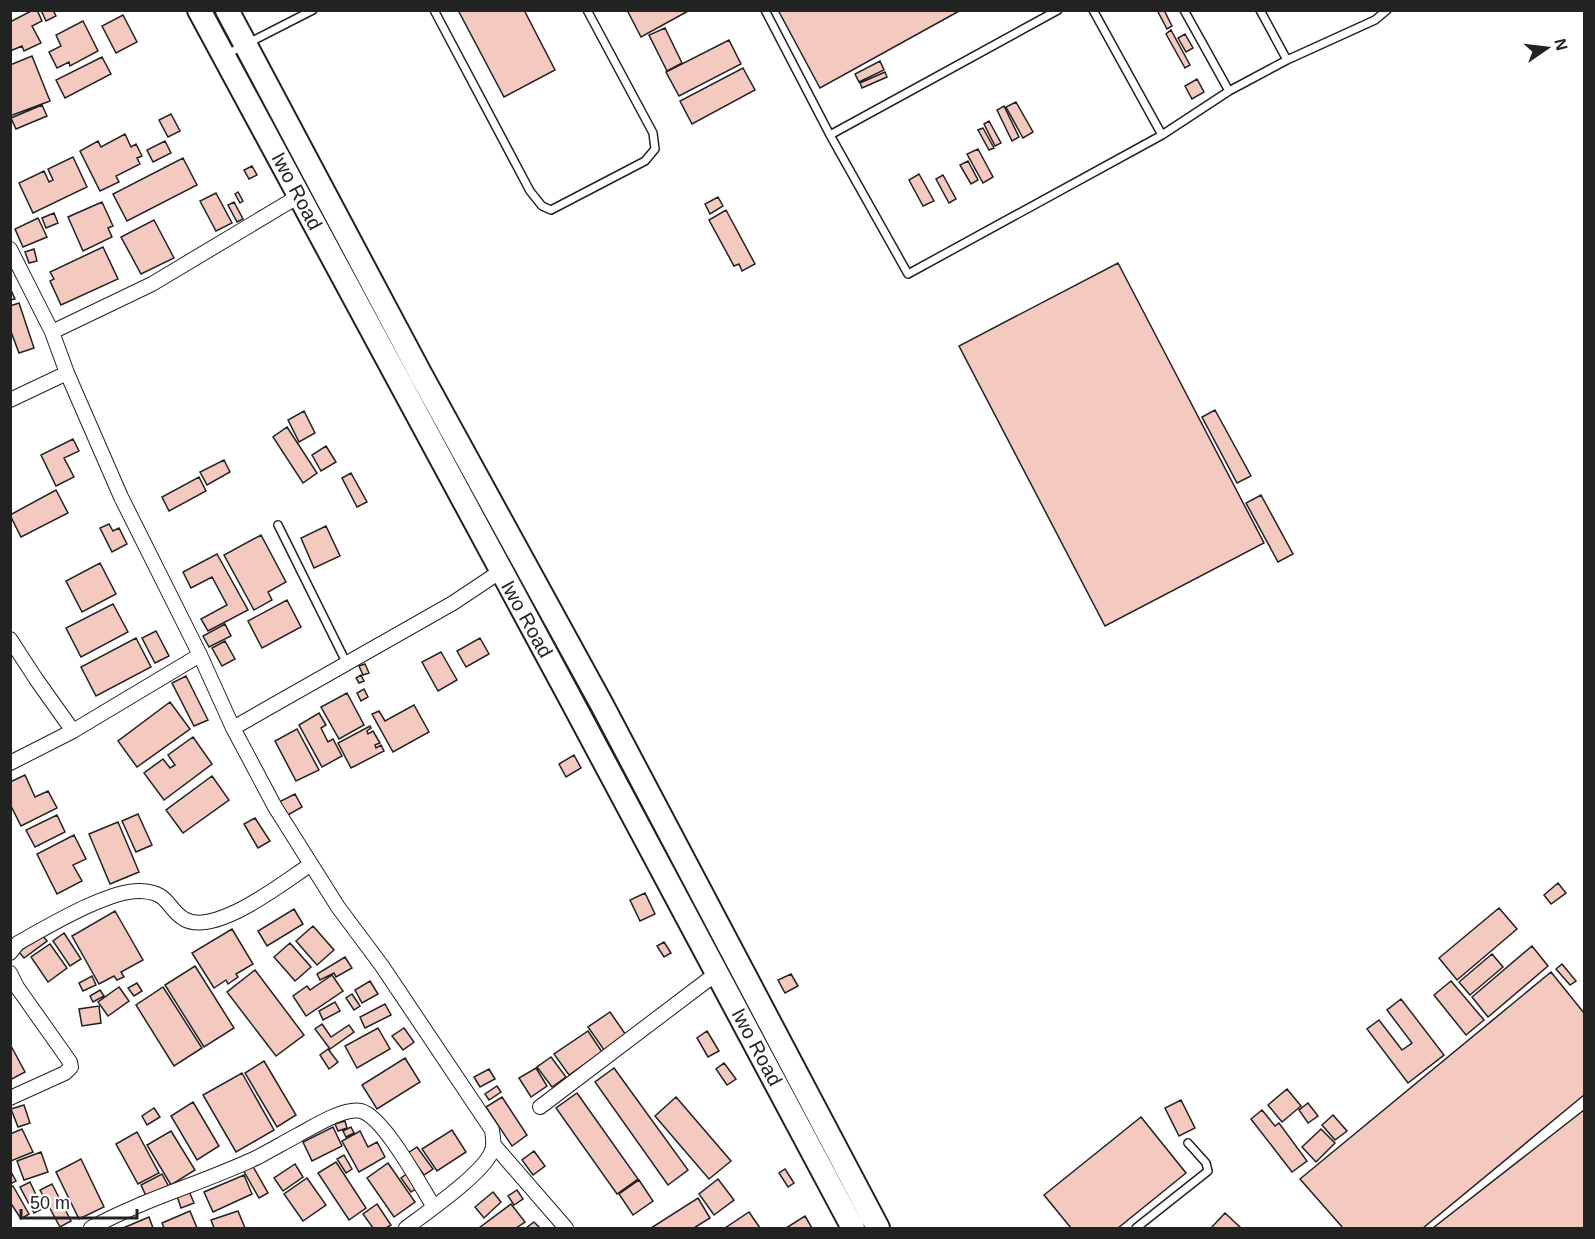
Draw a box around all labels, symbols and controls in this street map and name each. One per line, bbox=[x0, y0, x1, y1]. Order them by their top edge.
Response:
north arrow bbox=[1517, 18, 1577, 78]
text: N bbox=[1551, 37, 1571, 52]
street label: Iwo Road bbox=[267, 149, 327, 233]
street label: Iwo Road bbox=[497, 577, 557, 661]
street label: Iwo Road bbox=[727, 1005, 787, 1089]
scale bar bbox=[21, 1182, 136, 1220]
text: 50 m bbox=[30, 1193, 70, 1213]

